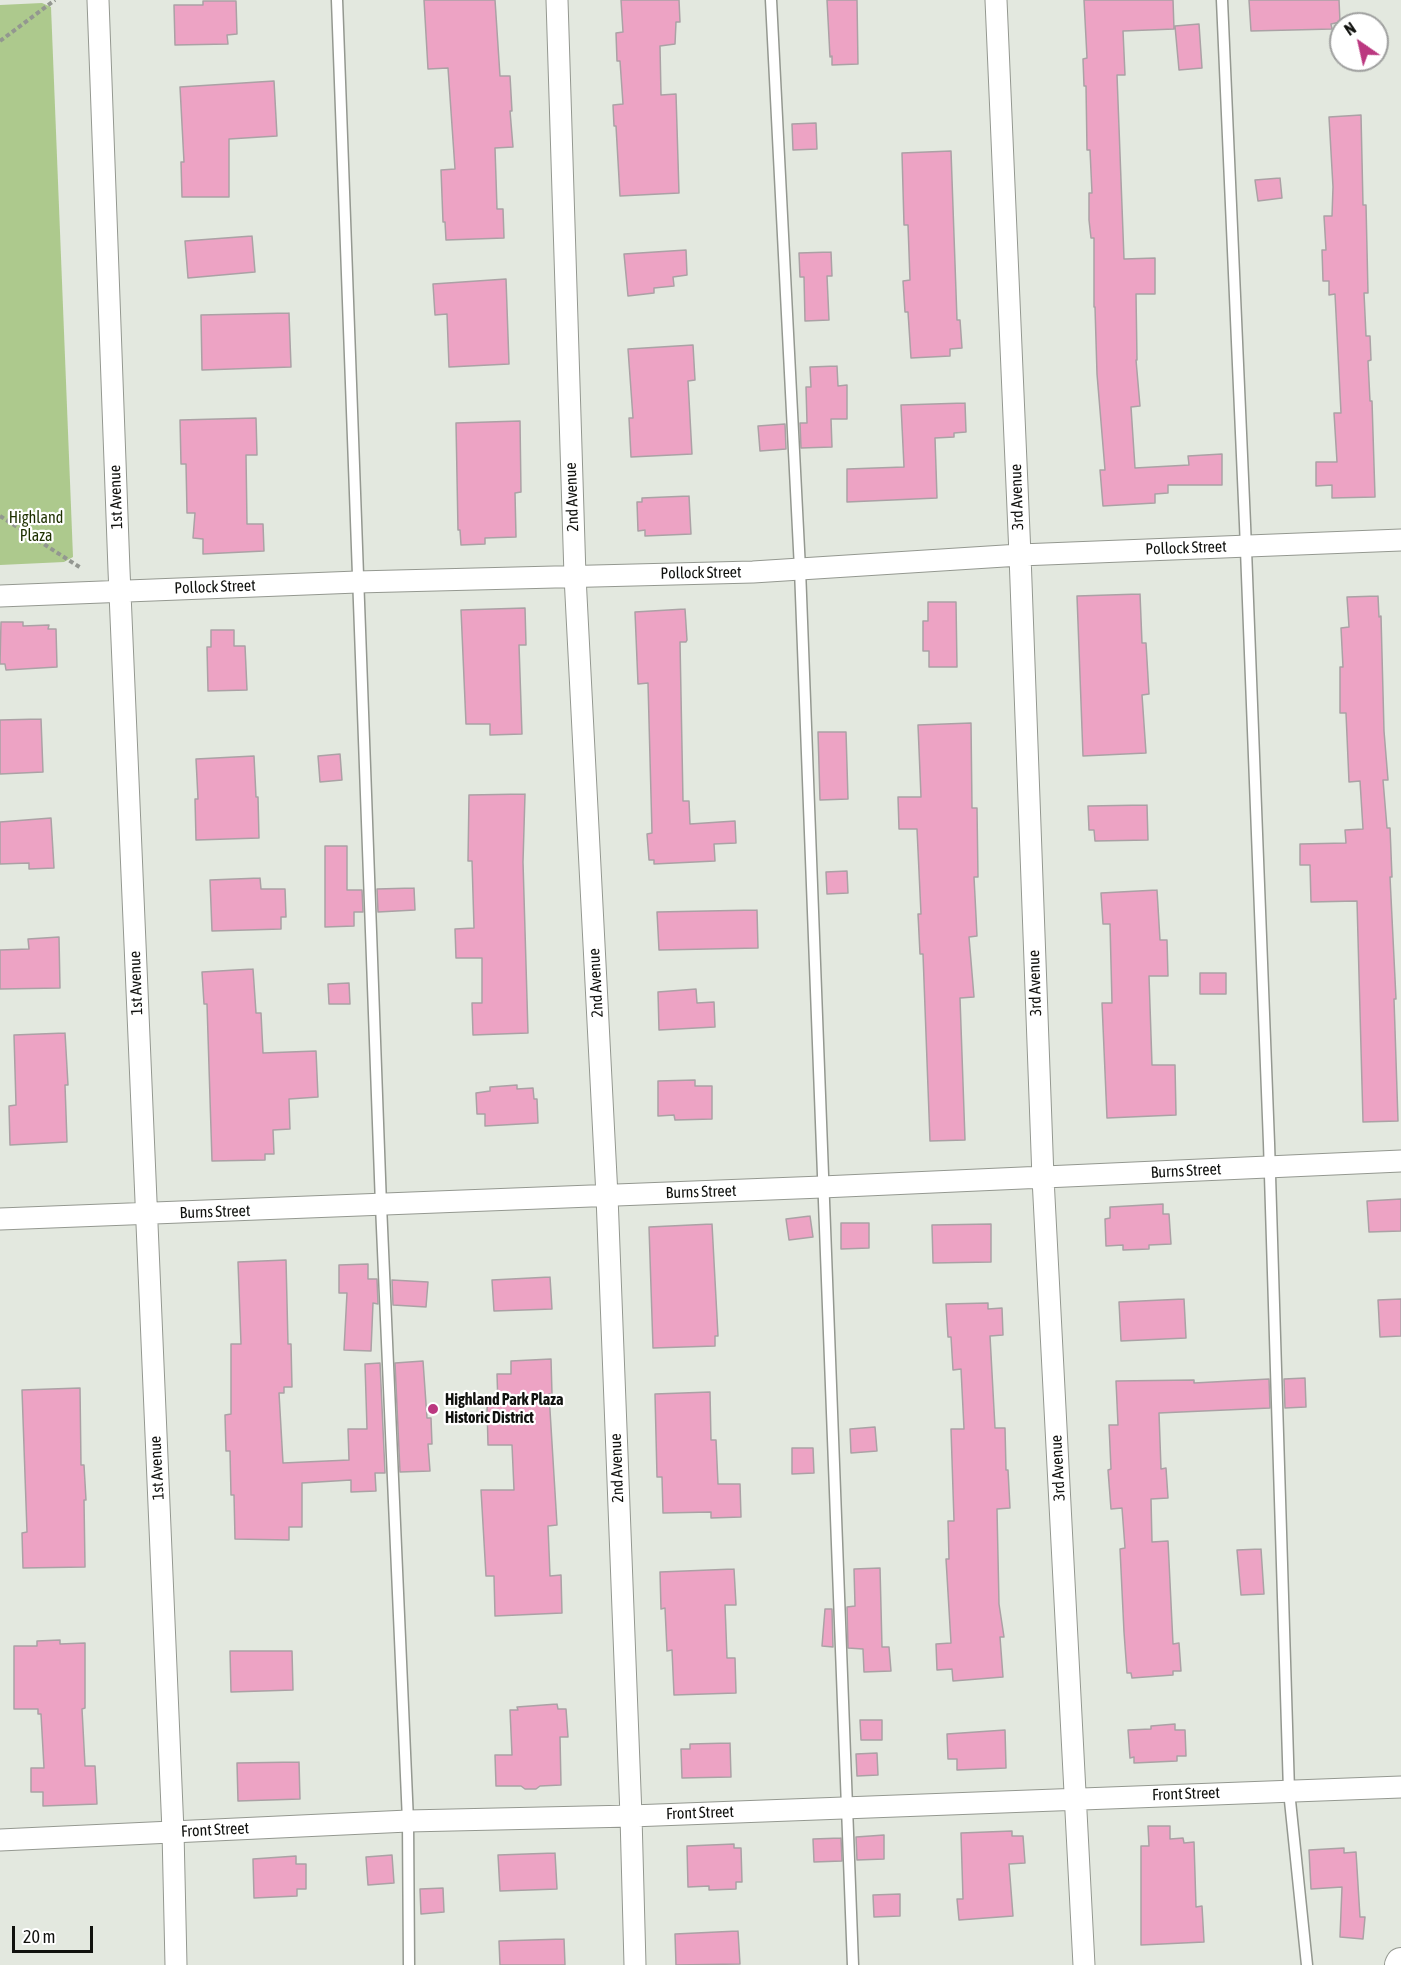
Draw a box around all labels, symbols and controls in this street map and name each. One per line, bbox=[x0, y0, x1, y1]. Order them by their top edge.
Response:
north arrow bbox=[1329, 12, 1389, 72]
text: N bbox=[1341, 19, 1359, 39]
street label: 2nd Avenue bbox=[561, 462, 583, 532]
street label: 3rd Avenue bbox=[1006, 464, 1028, 530]
street label: 1st Avenue bbox=[105, 465, 127, 529]
park label: Highland Plaza bbox=[9, 508, 63, 546]
street label: Pollock Street bbox=[1145, 537, 1227, 559]
street label: Pollock Street bbox=[660, 563, 742, 583]
street label: Pollock Street bbox=[174, 576, 256, 598]
street label: 2nd Avenue bbox=[585, 948, 607, 1018]
street label: 3rd Avenue bbox=[1024, 950, 1046, 1016]
street label: 1st Avenue bbox=[125, 951, 147, 1015]
street label: Burns Street bbox=[1150, 1160, 1222, 1182]
street label: Burns Street bbox=[665, 1181, 737, 1203]
street label: Burns Street bbox=[179, 1201, 251, 1223]
place label: Highland Park Plaza Historic District bbox=[445, 1390, 563, 1428]
marker: Highland Park Plaza Historic District bbox=[426, 1402, 440, 1416]
street label: 2nd Avenue bbox=[606, 1433, 628, 1503]
street label: 3rd Avenue bbox=[1047, 1434, 1069, 1502]
street label: 1st Avenue bbox=[146, 1435, 168, 1501]
street label: Front Street bbox=[1152, 1783, 1220, 1805]
street label: Front Street bbox=[666, 1802, 734, 1824]
street label: Front Street bbox=[181, 1819, 249, 1841]
scale bar bbox=[15, 1914, 96, 1952]
text: 20 m bbox=[23, 1926, 55, 1947]

